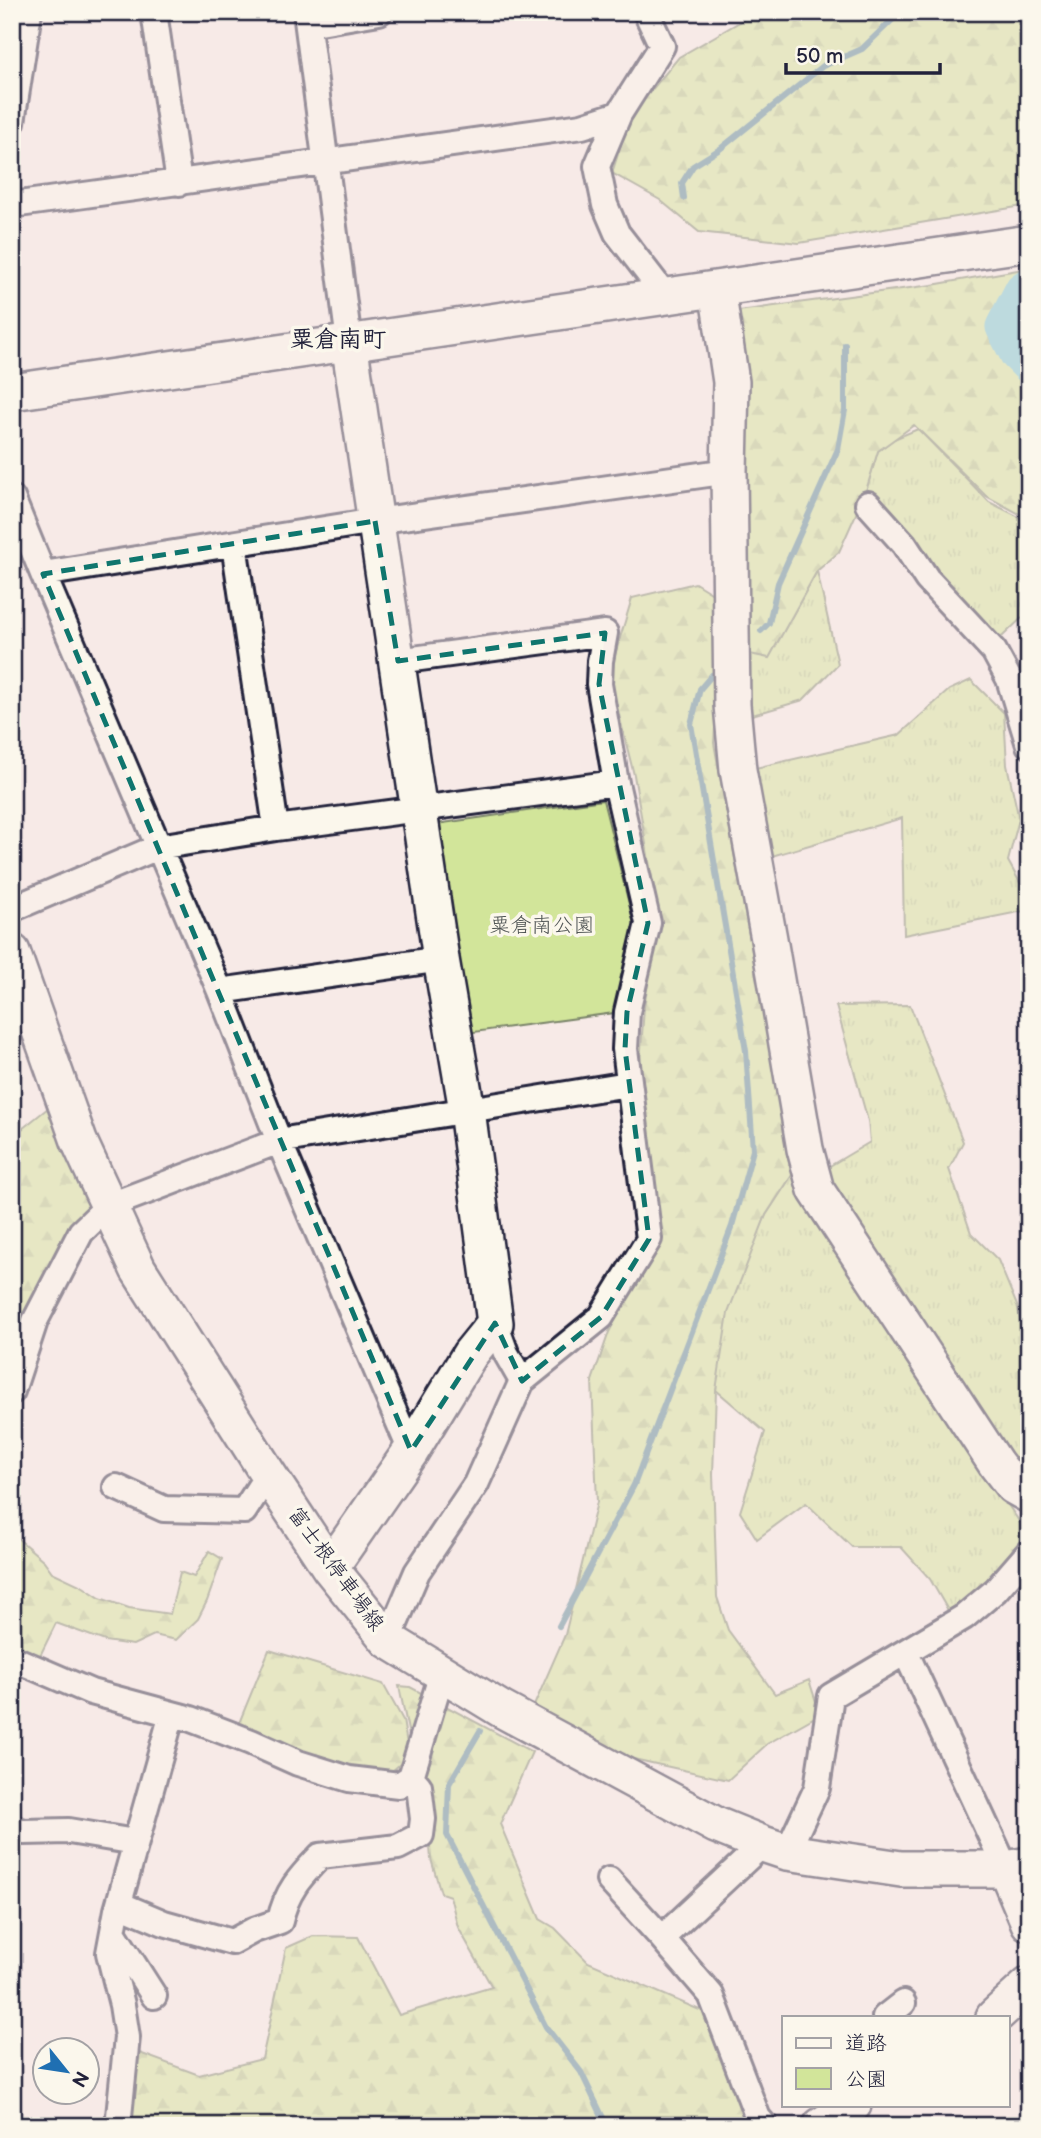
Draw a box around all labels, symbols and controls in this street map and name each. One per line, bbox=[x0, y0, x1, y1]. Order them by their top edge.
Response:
scale bar bbox=[786, 32, 940, 76]
text: 50 m bbox=[796, 44, 843, 69]
district label: 粟倉南町 bbox=[290, 325, 386, 354]
park label: 粟倉南公園 bbox=[490, 913, 595, 938]
street label: 富士根停車場線 bbox=[283, 1502, 389, 1636]
legend bbox=[782, 2016, 1010, 2106]
text: 道路 bbox=[845, 2031, 887, 2056]
north arrow bbox=[32, 2036, 102, 2106]
text: N bbox=[66, 2067, 93, 2091]
text: 公園 bbox=[845, 2067, 887, 2092]

